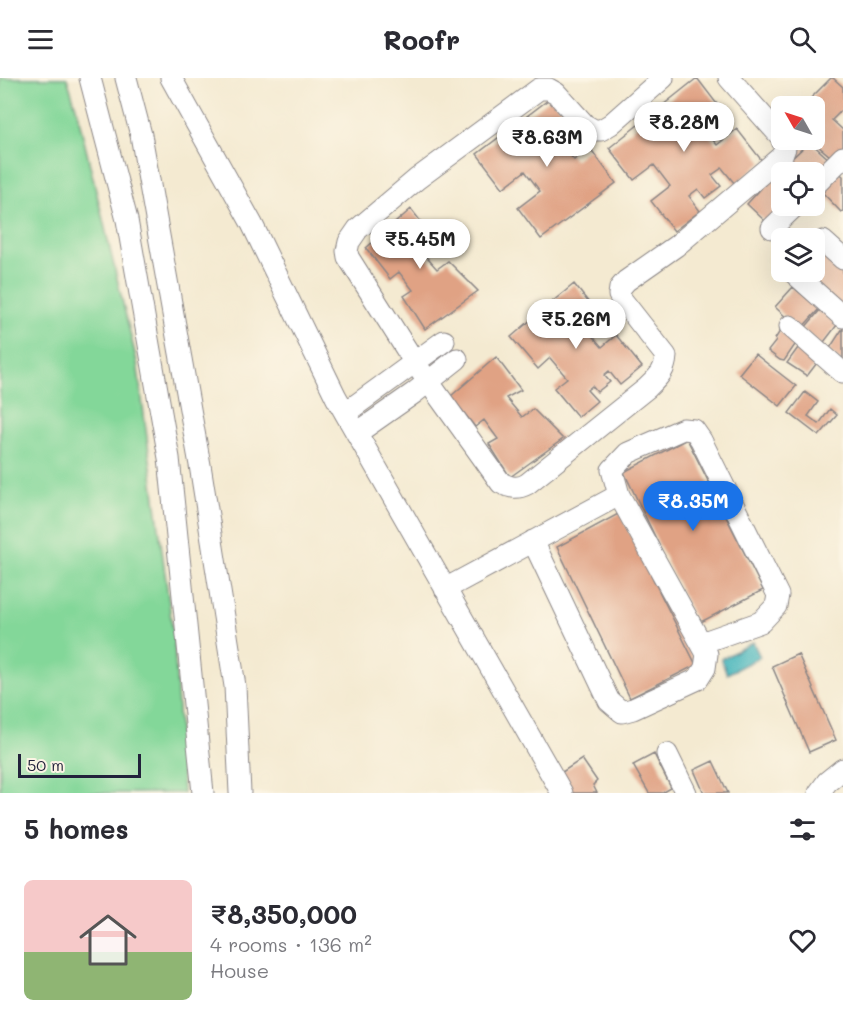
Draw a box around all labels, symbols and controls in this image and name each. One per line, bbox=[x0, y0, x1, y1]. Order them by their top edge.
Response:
text: Roofr bbox=[383, 22, 460, 57]
icon: menu bbox=[24, 23, 57, 56]
icon: search bbox=[786, 23, 819, 56]
north arrow bbox=[771, 96, 825, 150]
map controls bbox=[771, 96, 825, 282]
pin: ₹8.28M bbox=[635, 102, 733, 153]
text: ₹8.28M bbox=[648, 108, 720, 134]
pin: ₹8.63M bbox=[498, 117, 596, 168]
text: ₹8.63M bbox=[511, 123, 583, 149]
button: locate bbox=[771, 162, 825, 216]
pin: ₹5.45M bbox=[371, 219, 469, 270]
text: ₹5.45M bbox=[384, 225, 456, 251]
button: layers bbox=[771, 228, 825, 282]
pin: ₹5.26M bbox=[527, 299, 625, 350]
text: ₹5.26M bbox=[541, 305, 611, 331]
pin: ₹8.35M bbox=[644, 481, 742, 532]
text: ₹8.35M bbox=[657, 487, 729, 513]
scale bar bbox=[18, 751, 141, 778]
text: 50 m bbox=[27, 754, 64, 775]
text: 5 homes bbox=[24, 812, 129, 846]
icon: filters bbox=[786, 813, 819, 846]
text: ₹8,350,000 bbox=[210, 897, 357, 931]
icon: home bbox=[72, 904, 144, 976]
icon: heart bbox=[786, 924, 819, 957]
text: 4 rooms · 136 m² bbox=[210, 931, 372, 957]
text: House bbox=[210, 957, 269, 983]

